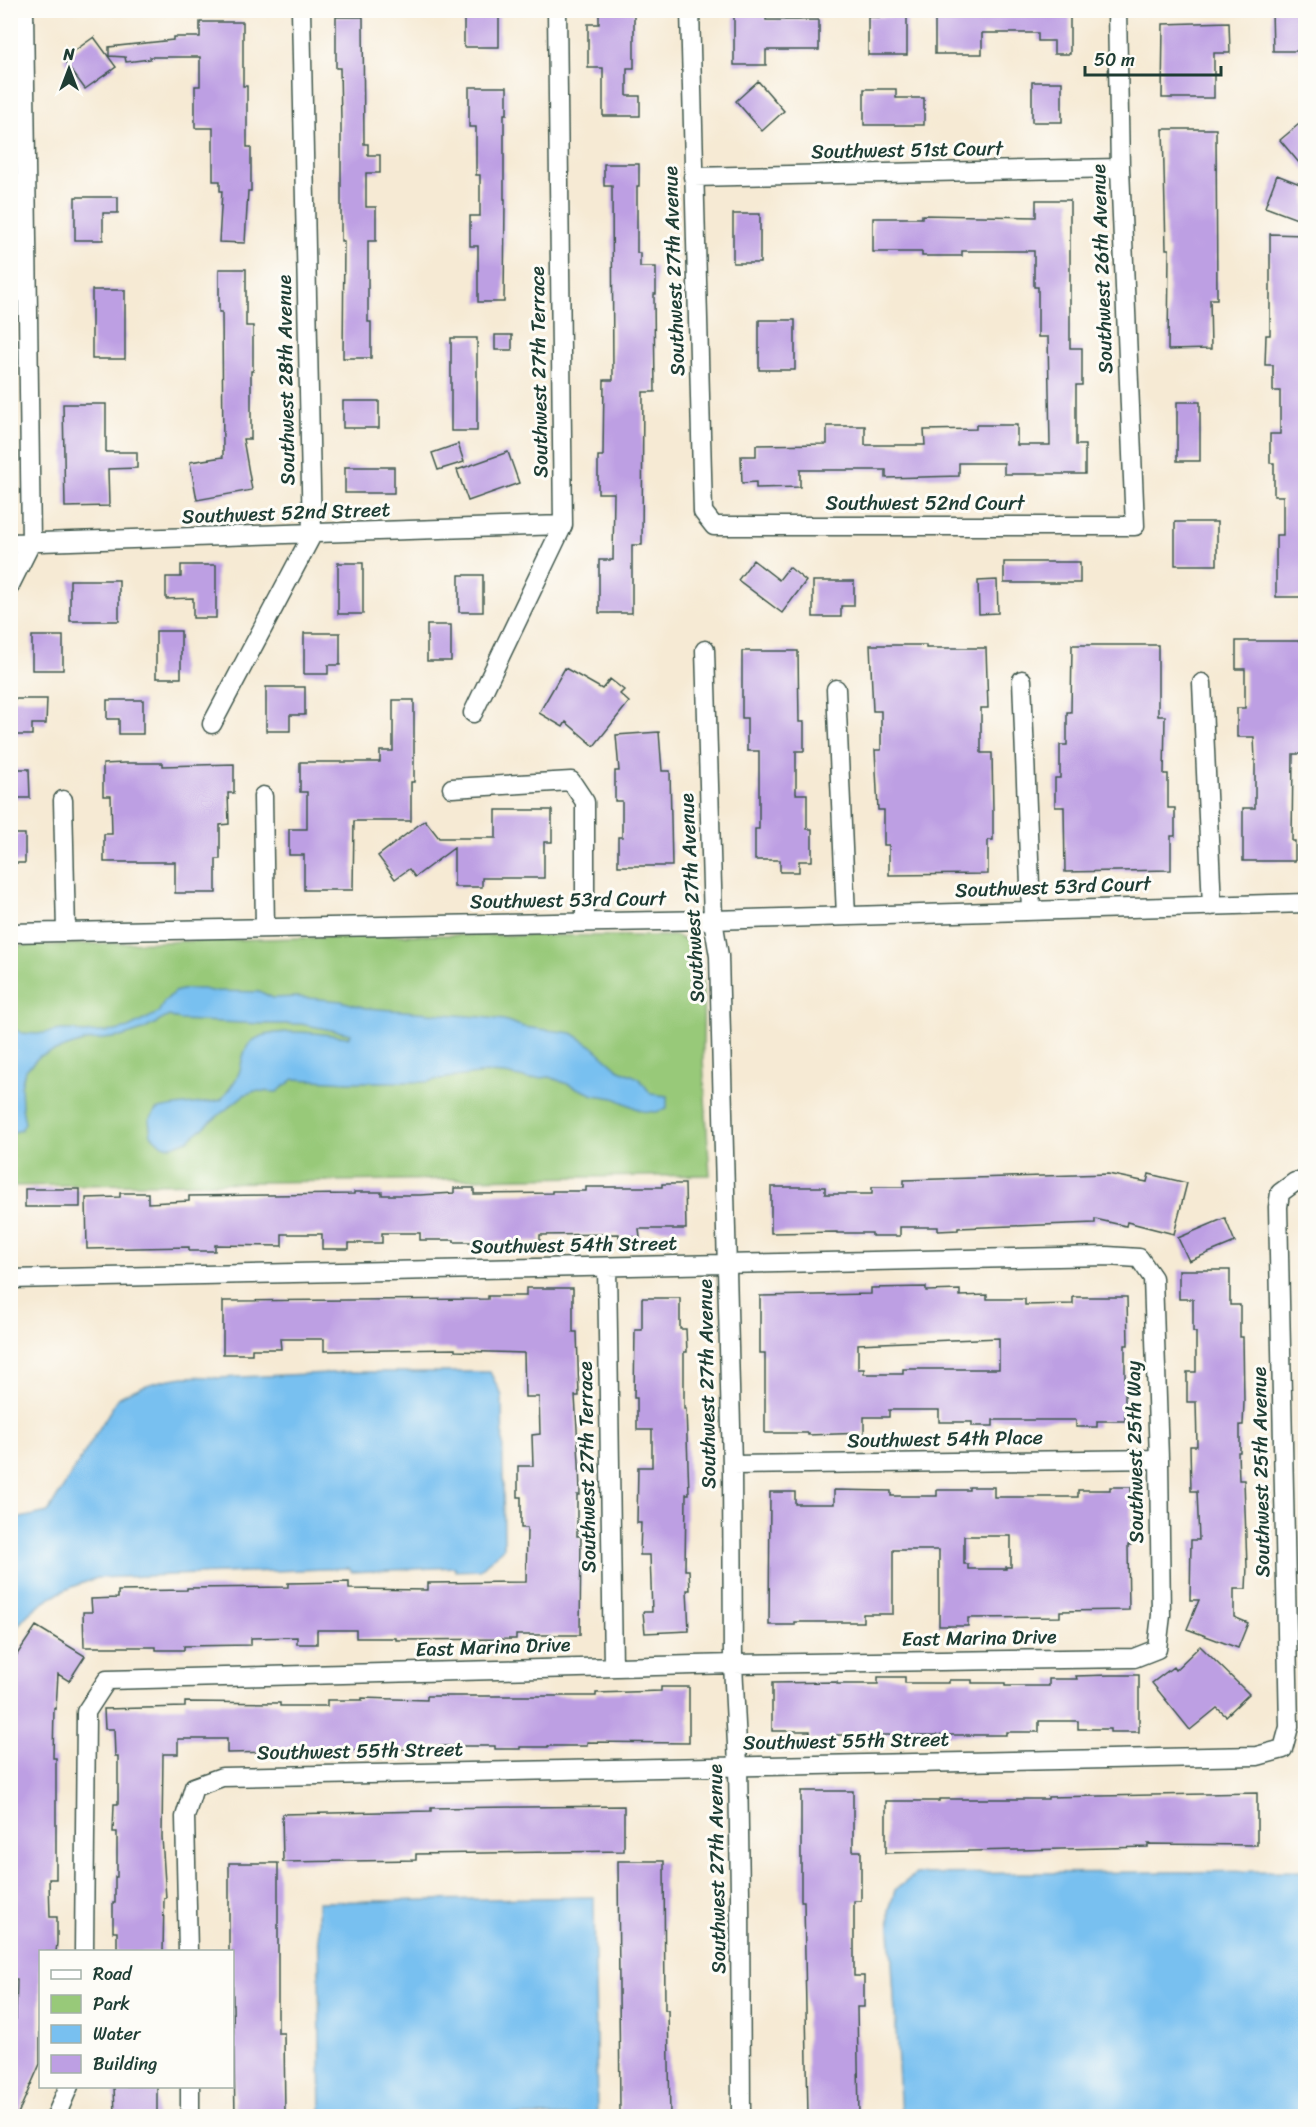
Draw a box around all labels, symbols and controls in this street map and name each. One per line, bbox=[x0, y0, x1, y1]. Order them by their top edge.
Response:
north arrow bbox=[39, 39, 99, 99]
scale bar bbox=[1085, 39, 1222, 77]
text: N bbox=[62, 40, 75, 69]
text: 50 m bbox=[1094, 44, 1135, 76]
street label: Southwest 51st Court bbox=[811, 131, 1004, 169]
street label: Southwest 26th Avenue bbox=[1081, 163, 1123, 374]
street label: Southwest 27th Avenue bbox=[653, 165, 695, 376]
street label: Southwest 27th Terrace bbox=[520, 266, 558, 478]
street label: Southwest 28th Avenue bbox=[267, 274, 305, 486]
street label: Southwest 52nd Court bbox=[825, 486, 1026, 521]
street label: Southwest 52nd Street bbox=[181, 492, 391, 534]
street label: Southwest 27th Avenue bbox=[669, 792, 715, 1004]
street label: Southwest 53rd Court bbox=[954, 866, 1152, 908]
street label: Southwest 53rd Court bbox=[470, 881, 667, 919]
street label: Southwest 54th Street bbox=[470, 1226, 678, 1264]
street label: Southwest 27th Avenue bbox=[688, 1278, 726, 1489]
street label: Southwest 25th Way bbox=[1116, 1360, 1154, 1544]
street label: Southwest 27th Terrace bbox=[568, 1361, 606, 1573]
street label: Southwest 25th Avenue bbox=[1242, 1366, 1280, 1578]
street label: Southwest 54th Place bbox=[847, 1420, 1043, 1458]
street label: East Marina Drive bbox=[901, 1619, 1057, 1657]
street label: East Marina Drive bbox=[415, 1627, 571, 1667]
street label: Southwest 55th Street bbox=[743, 1722, 950, 1760]
street label: Southwest 55th Street bbox=[257, 1732, 464, 1770]
street label: Southwest 27th Avenue bbox=[698, 1763, 736, 1974]
legend bbox=[39, 1950, 234, 2088]
text: Road bbox=[93, 1958, 133, 1990]
text: Park bbox=[93, 1988, 130, 2020]
text: Water bbox=[93, 2018, 142, 2050]
text: Building bbox=[93, 2048, 157, 2080]

